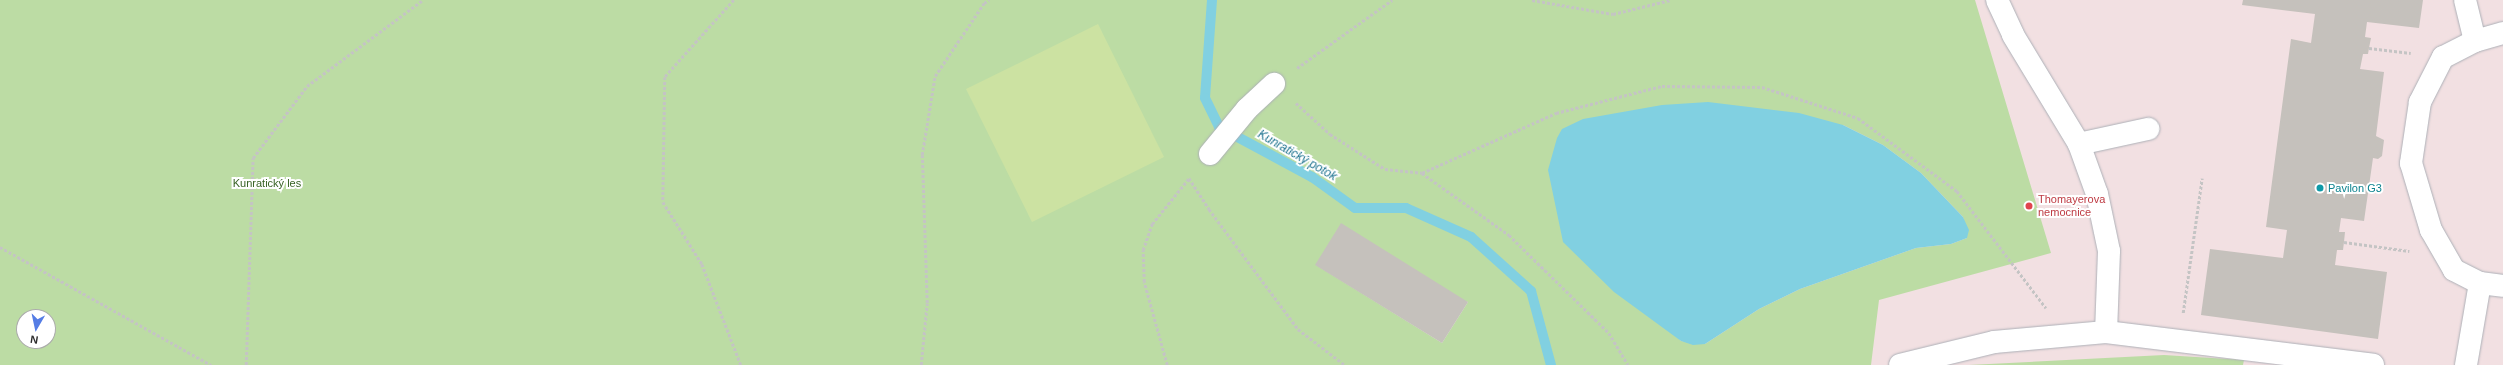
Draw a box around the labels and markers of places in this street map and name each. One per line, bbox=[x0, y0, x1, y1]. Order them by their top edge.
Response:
place label: Pavilon G3 bbox=[2328, 181, 2382, 195]
marker: Pavilon G3 bbox=[2315, 183, 2325, 193]
place label: Thomayerova nemocnice bbox=[2038, 193, 2105, 219]
marker: Thomayerova nemocnice bbox=[2023, 200, 2035, 212]

